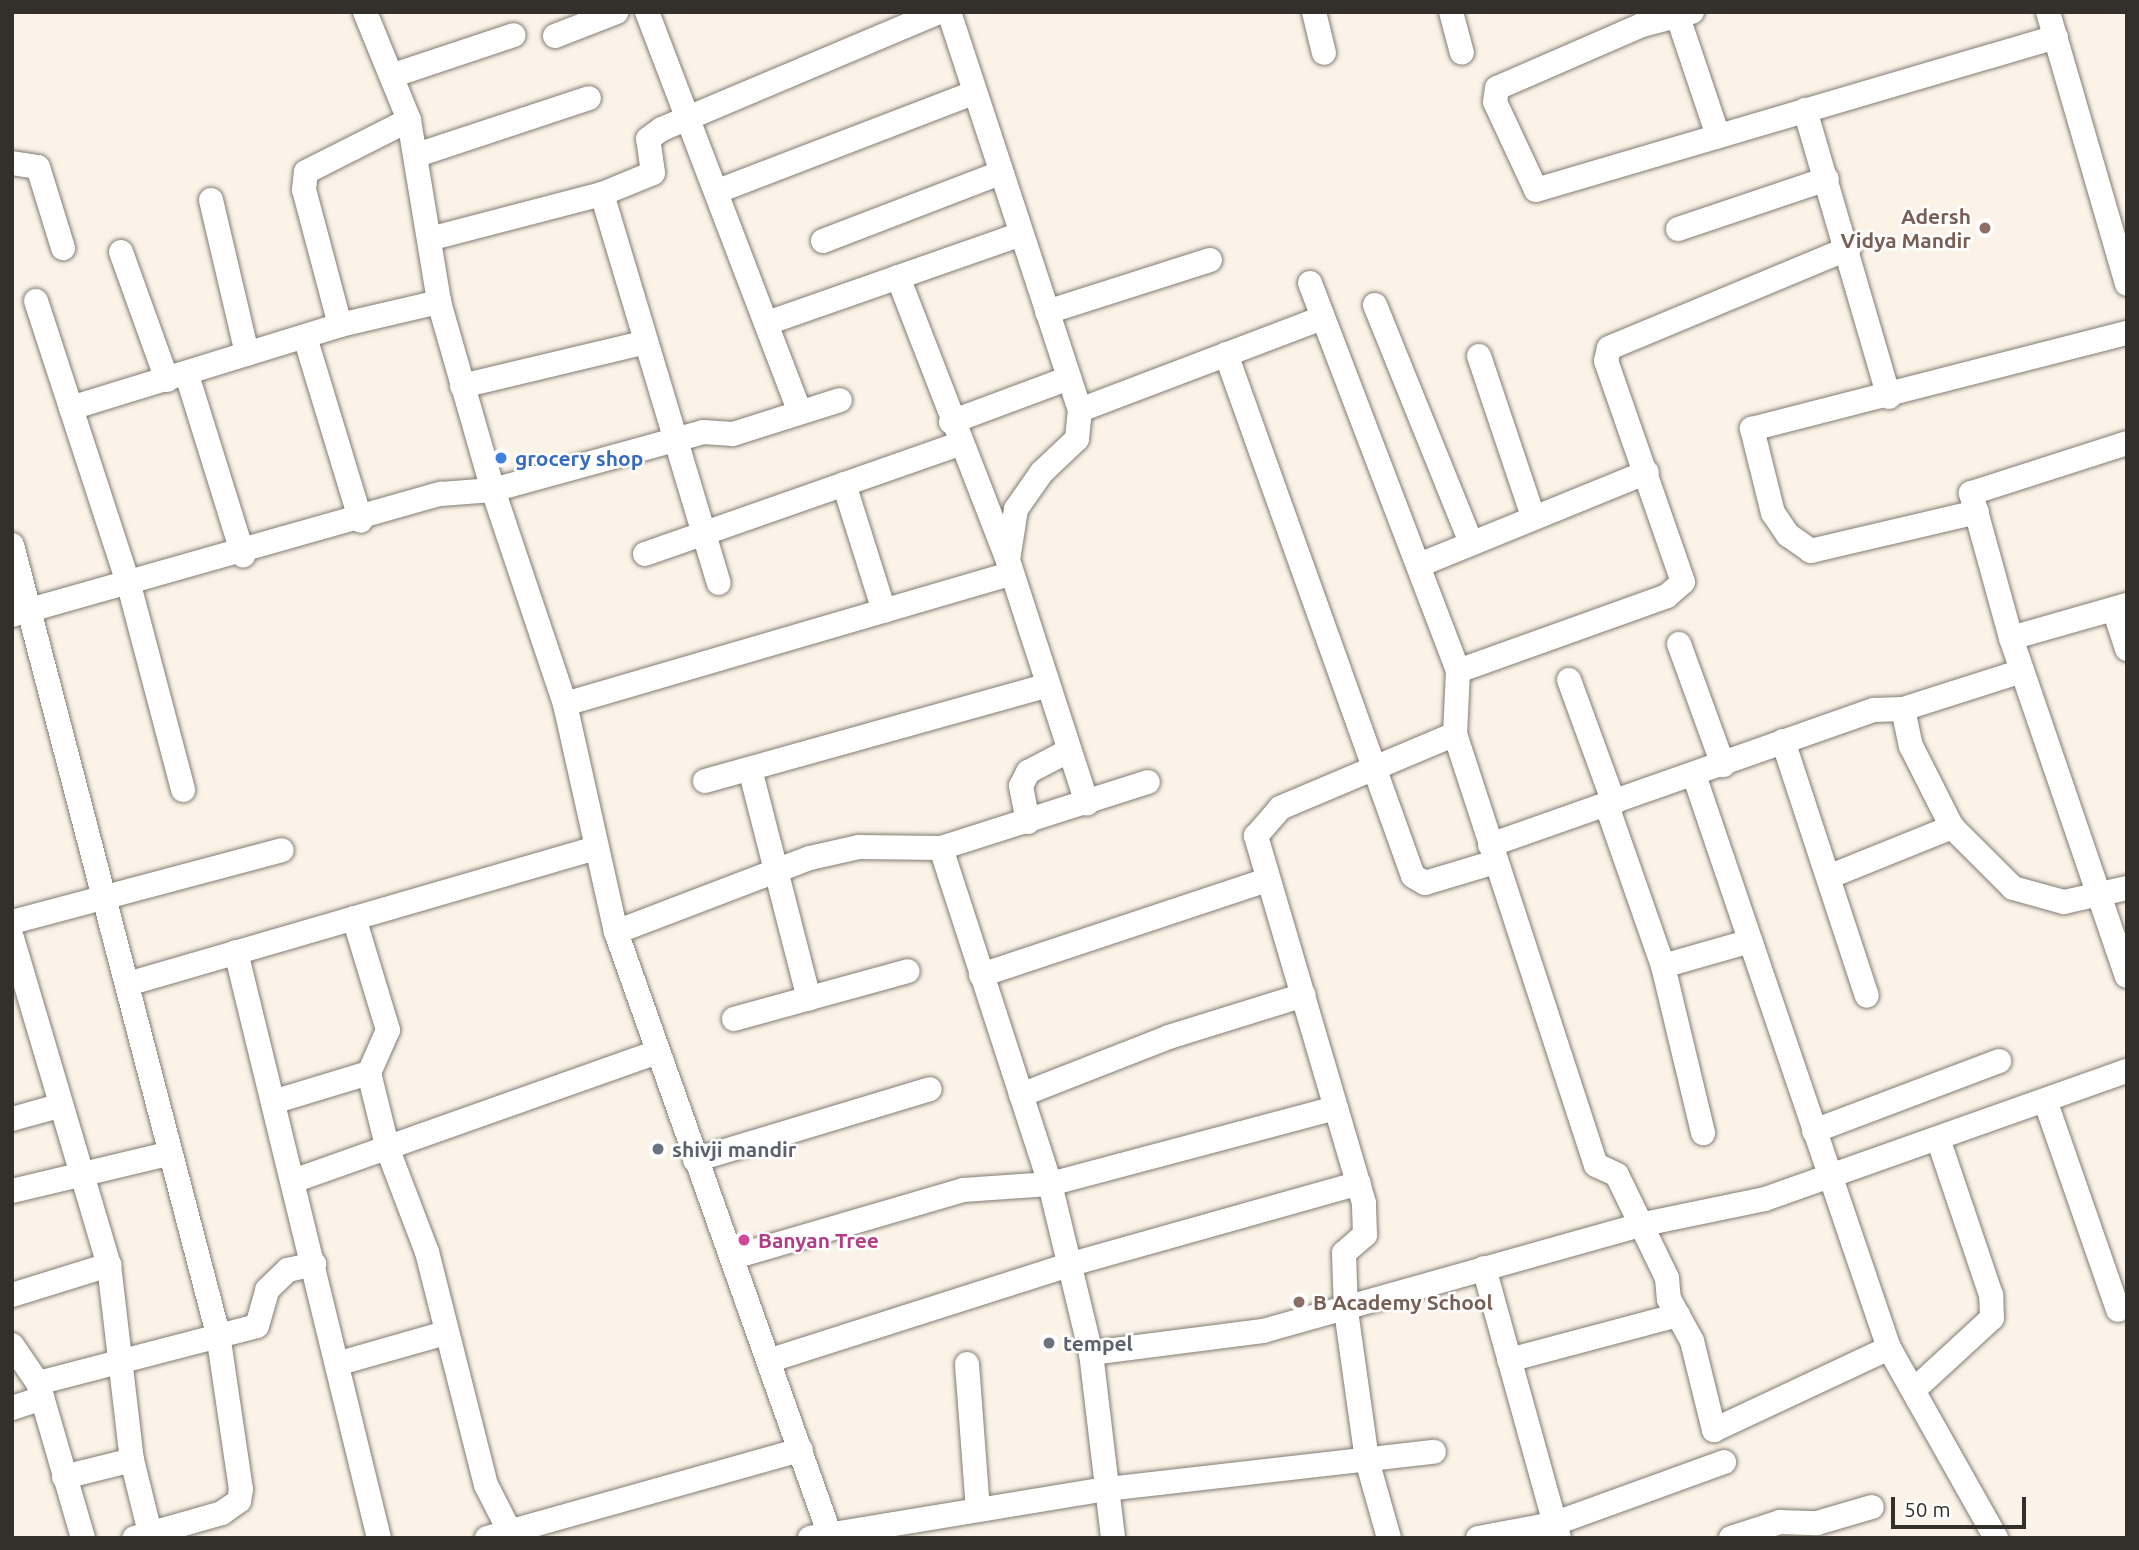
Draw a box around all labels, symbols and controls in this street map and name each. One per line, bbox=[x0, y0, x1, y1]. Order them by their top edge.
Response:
place label: Adersh Vidya Mandir bbox=[1840, 203, 1971, 253]
marker: Adersh Vidya Mandir bbox=[1977, 220, 1993, 236]
place label: grocery shop bbox=[515, 445, 643, 471]
marker: grocery shop bbox=[493, 450, 509, 466]
place label: shivji mandir bbox=[672, 1136, 796, 1162]
marker: shivji mandir bbox=[650, 1141, 666, 1157]
place label: Banyan Tree bbox=[758, 1227, 879, 1253]
marker: Banyan Tree bbox=[736, 1232, 752, 1248]
place label: B Academy School bbox=[1313, 1289, 1493, 1315]
marker: B Academy School bbox=[1291, 1294, 1307, 1310]
place label: tempel bbox=[1063, 1330, 1133, 1356]
marker: tempel bbox=[1041, 1335, 1057, 1351]
scale bar bbox=[1894, 1484, 2029, 1528]
text: 50 m bbox=[1904, 1497, 1951, 1521]

